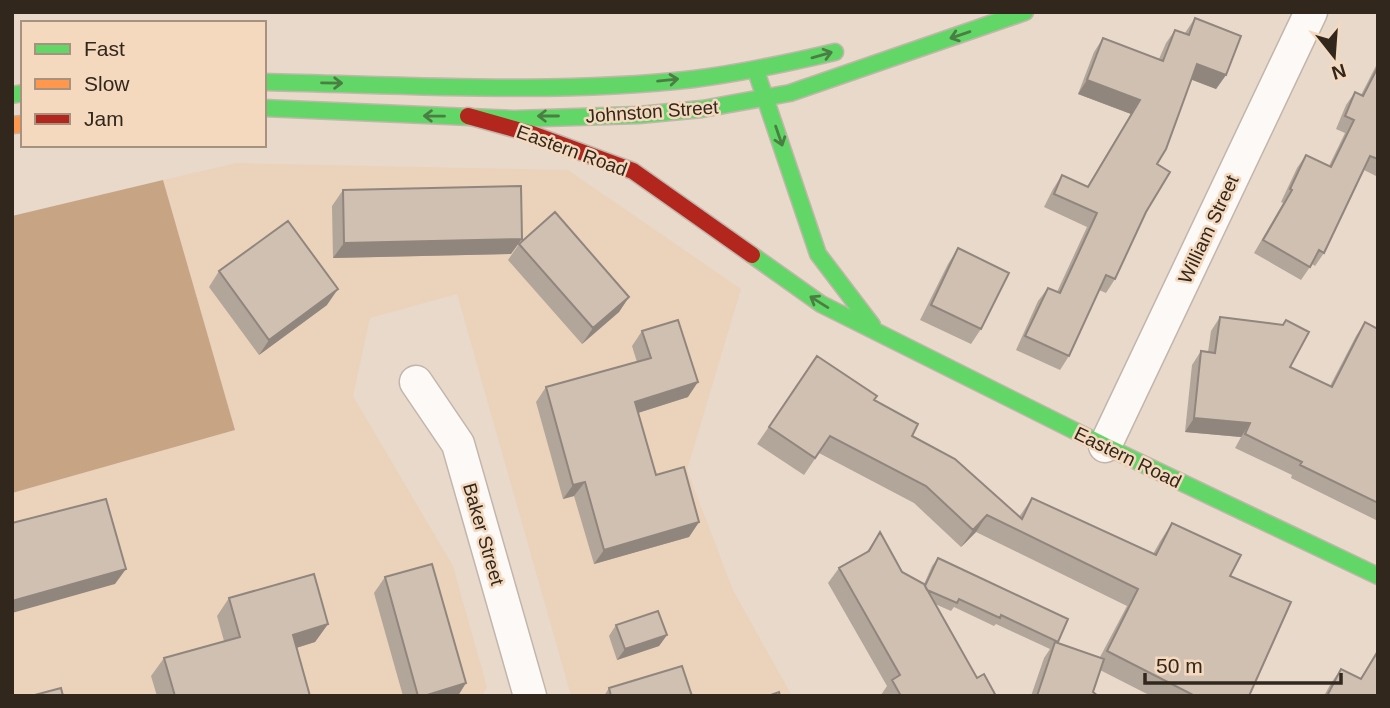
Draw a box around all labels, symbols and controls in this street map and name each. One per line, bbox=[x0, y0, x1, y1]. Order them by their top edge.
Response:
legend bbox=[21, 21, 266, 147]
north arrow bbox=[1299, 21, 1369, 91]
one-way arrow bbox=[950, 30, 972, 42]
text: Fast bbox=[84, 37, 125, 60]
one-way arrow bbox=[811, 48, 833, 61]
text: N bbox=[1329, 60, 1348, 84]
text: Slow bbox=[84, 72, 130, 95]
one-way arrow bbox=[656, 74, 679, 87]
one-way arrow bbox=[321, 76, 344, 89]
street label: Johnston Street bbox=[585, 96, 720, 127]
text: Jam bbox=[84, 107, 124, 130]
one-way arrow bbox=[423, 109, 446, 123]
one-way arrow bbox=[537, 109, 560, 123]
street label: Eastern Road bbox=[514, 121, 630, 180]
one-way arrow bbox=[773, 125, 786, 147]
street label: William Street bbox=[1174, 171, 1243, 287]
one-way arrow bbox=[810, 295, 830, 309]
street label: Eastern Road bbox=[1071, 423, 1185, 492]
street label: Baker Street bbox=[459, 480, 508, 588]
scale bar bbox=[1145, 642, 1341, 686]
text: 50 m bbox=[1156, 654, 1203, 677]

